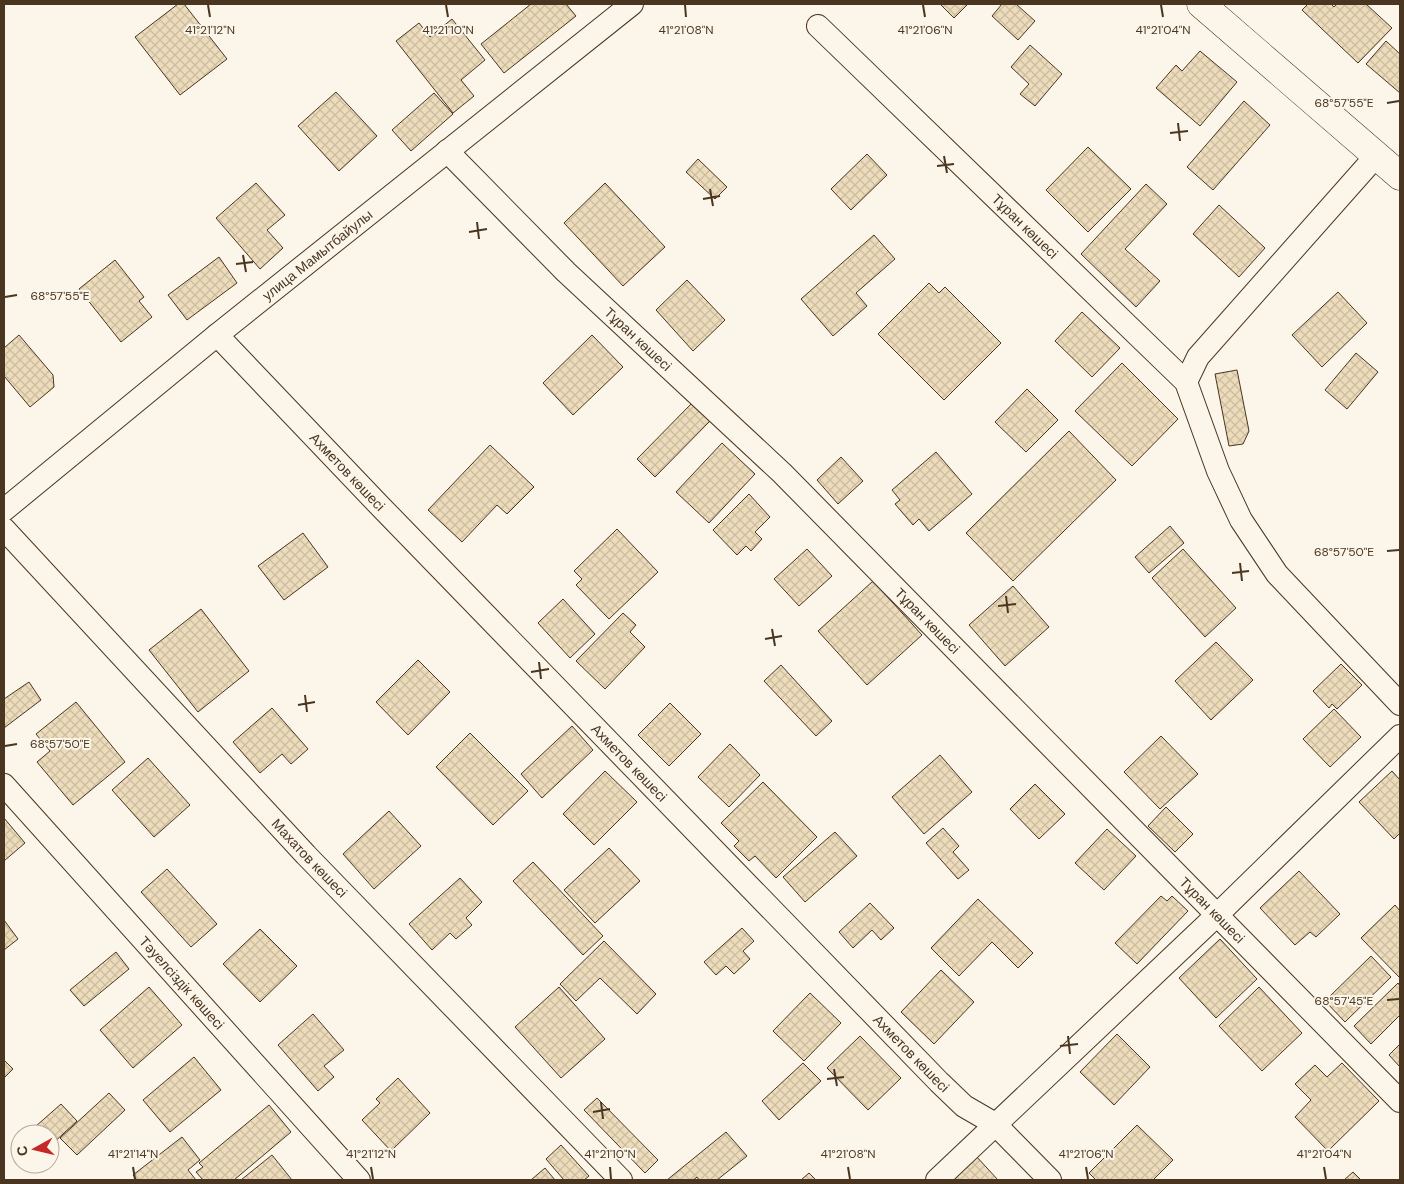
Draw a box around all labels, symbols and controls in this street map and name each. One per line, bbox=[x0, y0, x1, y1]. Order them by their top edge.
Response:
text: 41°21'12"N bbox=[185, 22, 235, 38]
text: 41°21'10"N bbox=[422, 22, 474, 38]
text: 41°21'08"N bbox=[659, 22, 714, 38]
text: 41°21'06"N bbox=[897, 22, 953, 38]
text: 41°21'04"N bbox=[1136, 22, 1191, 38]
text: 68°57'55"E bbox=[1314, 95, 1374, 111]
street label: Тұран көшесі bbox=[988, 190, 1062, 263]
street label: улица Мамытбайулы bbox=[258, 205, 376, 305]
text: 68°57'55"E bbox=[30, 288, 90, 304]
street label: Тұран көшесі bbox=[600, 303, 675, 375]
street label: Ахметов көшесі bbox=[306, 429, 389, 515]
text: 68°57'50"E bbox=[1314, 544, 1374, 560]
street label: Тұран көшесі bbox=[891, 584, 964, 658]
street label: Ахметов көшесі bbox=[587, 720, 671, 805]
text: 68°57'50"E bbox=[30, 736, 90, 752]
street label: Махатов көшесі bbox=[268, 815, 351, 901]
street label: Тұран көшесі bbox=[1176, 873, 1249, 947]
street label: Тәуелсіздік көшесі bbox=[135, 933, 228, 1033]
text: 68°57'45"E bbox=[1315, 993, 1374, 1009]
street label: Ахметов көшесі bbox=[869, 1011, 953, 1096]
north arrow bbox=[10, 1124, 60, 1174]
text: С bbox=[13, 1145, 32, 1157]
text: 41°21'14"N bbox=[108, 1146, 158, 1162]
text: 41°21'12"N bbox=[346, 1146, 396, 1162]
text: 41°21'10"N bbox=[584, 1146, 636, 1162]
text: 41°21'08"N bbox=[821, 1146, 876, 1162]
text: 41°21'06"N bbox=[1058, 1146, 1114, 1162]
text: 41°21'04"N bbox=[1297, 1146, 1352, 1162]

